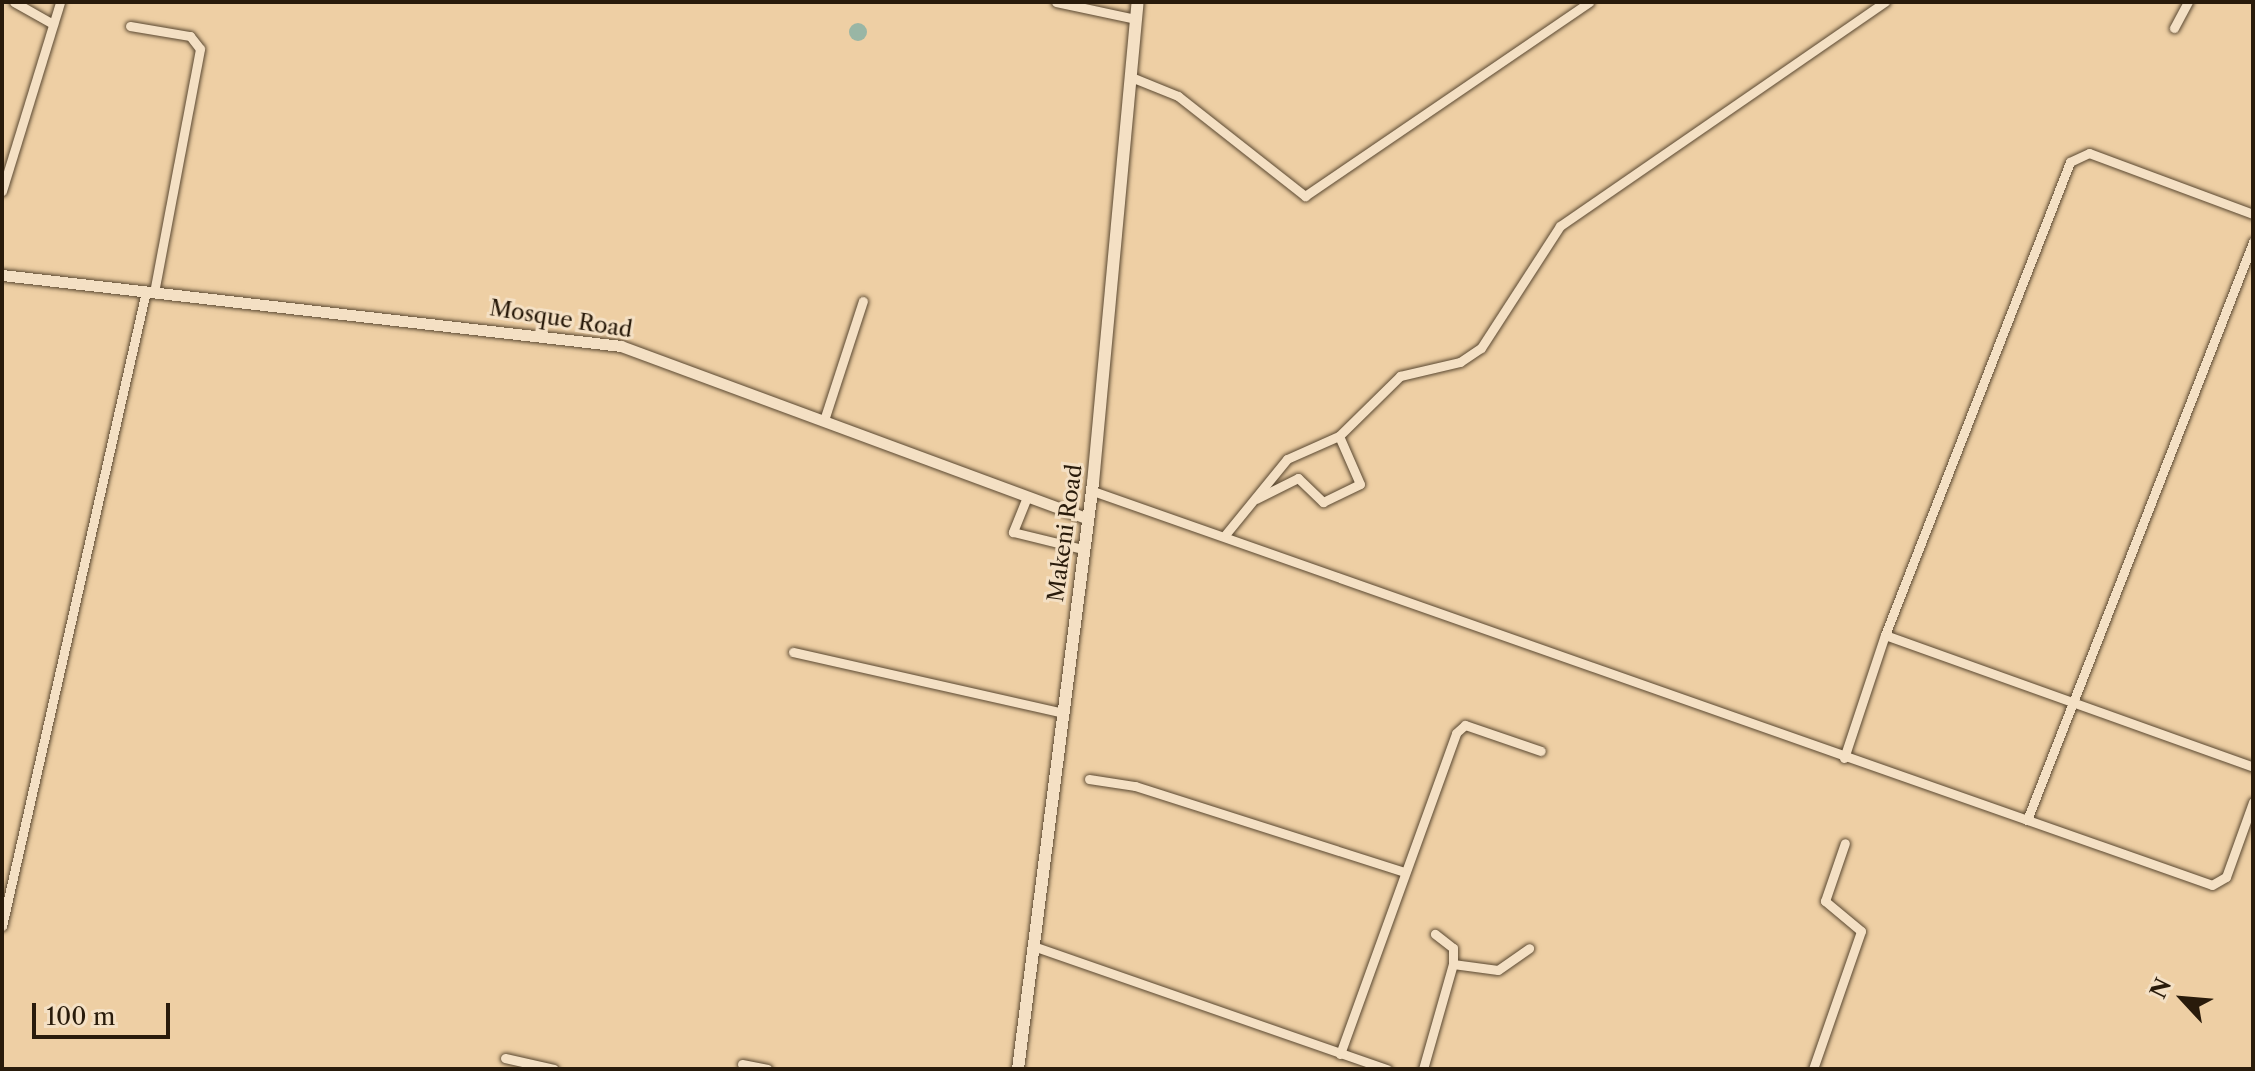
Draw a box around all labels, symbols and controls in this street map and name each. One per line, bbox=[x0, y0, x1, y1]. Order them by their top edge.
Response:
street label: Mosque Road bbox=[488, 295, 634, 343]
street label: Makeni Road bbox=[1042, 463, 1088, 603]
north arrow bbox=[2143, 959, 2223, 1039]
text: N bbox=[2145, 974, 2177, 1003]
scale bar bbox=[36, 987, 174, 1037]
text: 100 m bbox=[46, 1002, 115, 1031]

